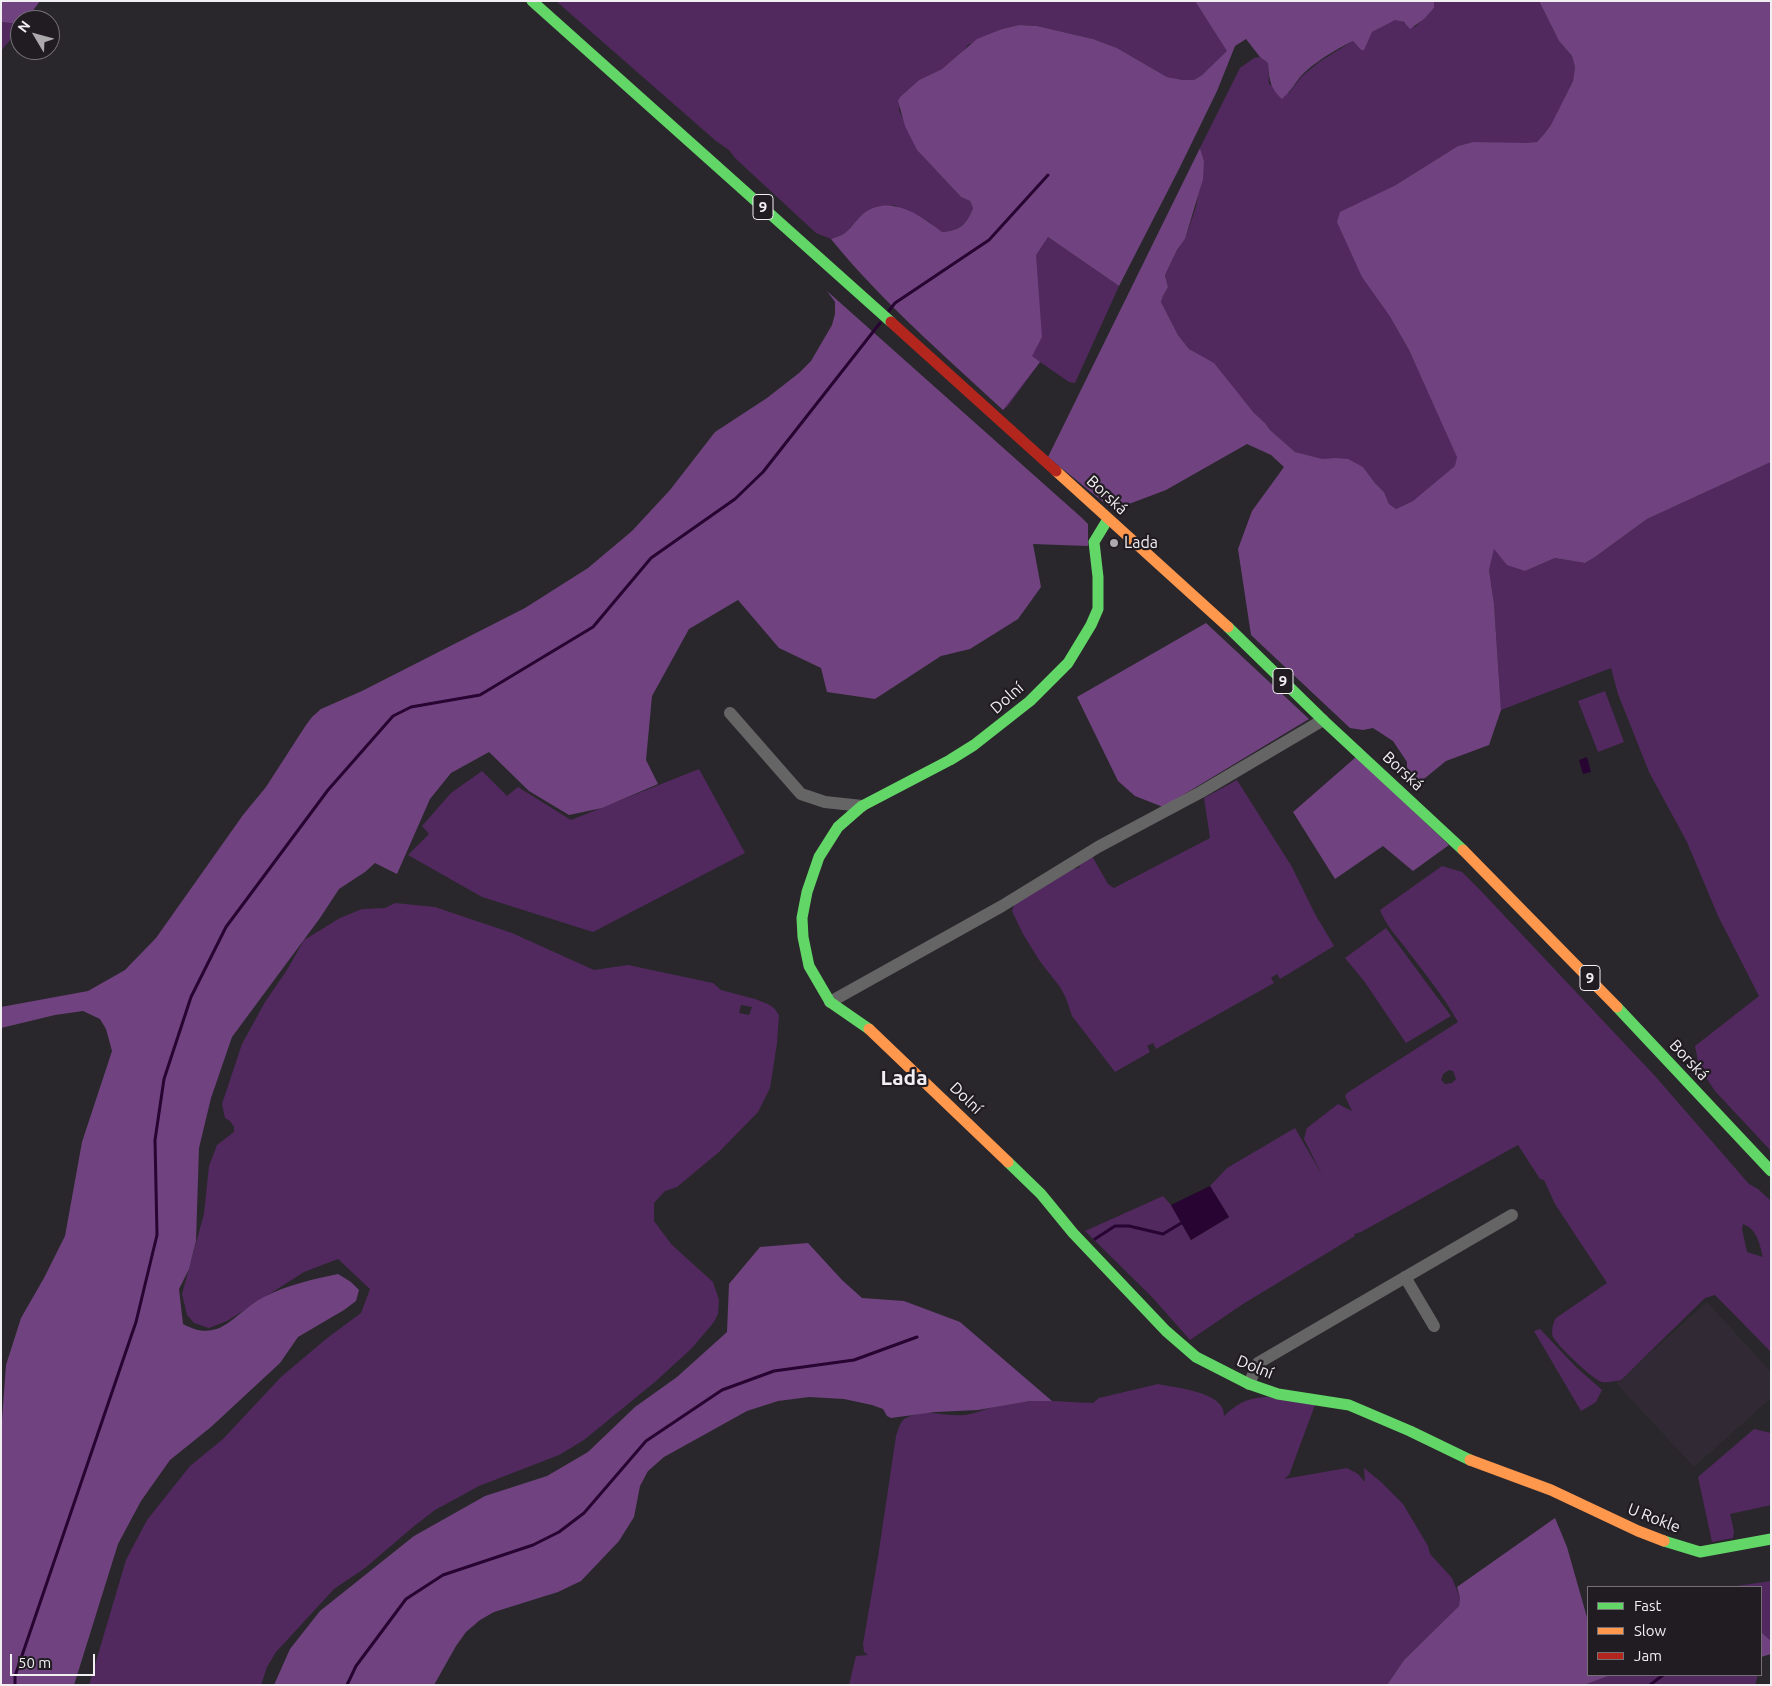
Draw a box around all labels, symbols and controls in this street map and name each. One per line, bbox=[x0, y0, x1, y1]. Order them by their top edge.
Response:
north arrow bbox=[10, 10, 60, 60]
text: N bbox=[14, 18, 33, 36]
road number: 9 bbox=[753, 194, 773, 220]
street label: Borská bbox=[1083, 471, 1131, 519]
place label: Lada bbox=[1124, 533, 1158, 553]
marker: Lada bbox=[1108, 537, 1120, 549]
road number: 9 bbox=[1273, 668, 1293, 694]
street label: Dolní bbox=[986, 678, 1028, 718]
street label: Borská bbox=[1379, 747, 1427, 795]
road number: 9 bbox=[1580, 966, 1600, 990]
street label: Borská bbox=[1665, 1036, 1713, 1084]
district label: Lada bbox=[880, 1065, 928, 1091]
street label: Dolní bbox=[946, 1078, 986, 1118]
street label: Dolní bbox=[1234, 1351, 1276, 1383]
street label: U Rokle bbox=[1625, 1499, 1683, 1537]
legend bbox=[1587, 1586, 1762, 1676]
text: Fast bbox=[1634, 1597, 1661, 1614]
text: Slow bbox=[1634, 1622, 1666, 1639]
scale bar bbox=[12, 1644, 98, 1676]
text: Jam bbox=[1634, 1647, 1662, 1664]
text: 50 m bbox=[18, 1654, 51, 1671]

